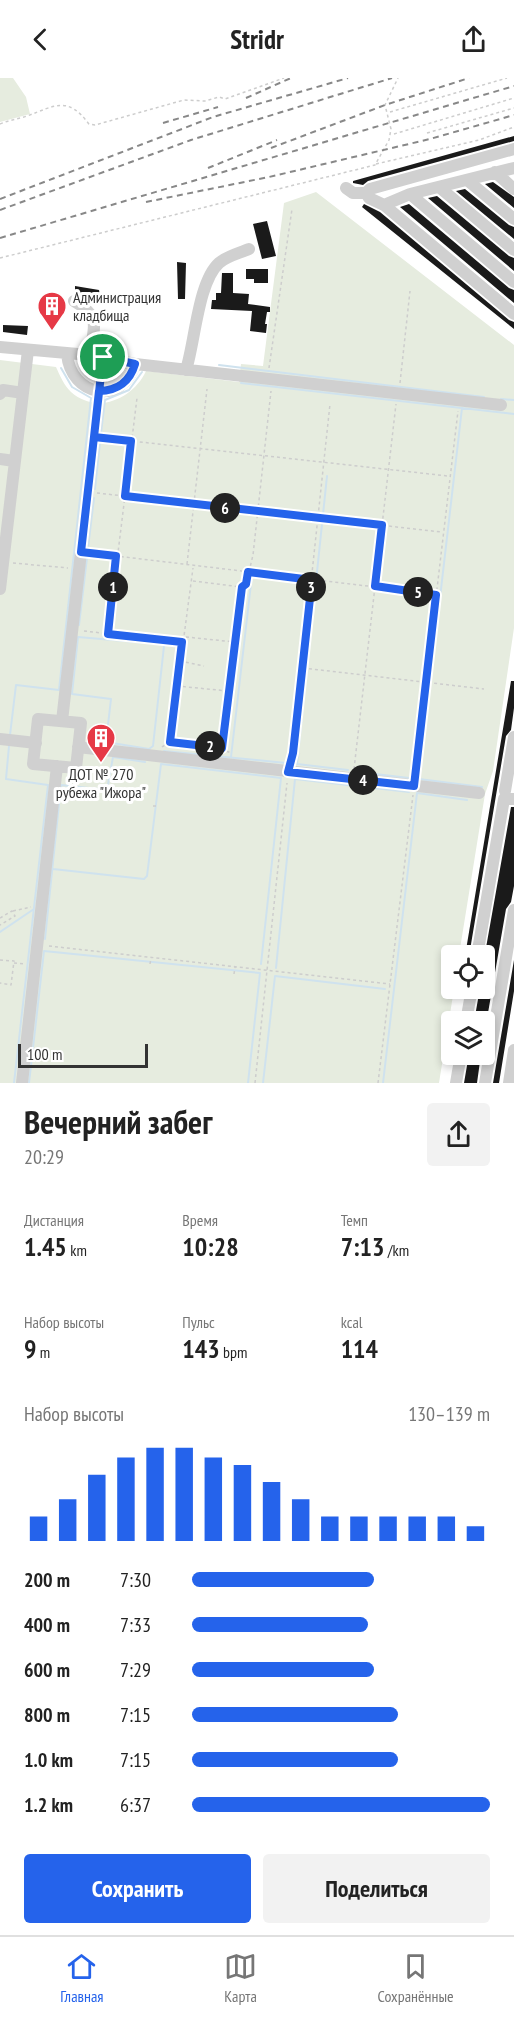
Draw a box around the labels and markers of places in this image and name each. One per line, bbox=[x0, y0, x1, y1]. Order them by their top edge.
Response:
place label: Администрация кладбища bbox=[73, 287, 161, 325]
building icon: Администрация кладбища bbox=[36, 290, 68, 332]
pin bbox=[77, 331, 128, 382]
pin: 6 bbox=[210, 493, 240, 523]
pin: 1 bbox=[98, 572, 128, 602]
pin: 3 bbox=[296, 572, 326, 602]
pin: 5 bbox=[403, 577, 433, 607]
building icon: ДОТ № 270 рубежа "Ижора" bbox=[85, 722, 117, 764]
pin: 2 bbox=[195, 731, 225, 761]
place label: ДОТ № 270 рубежа "Ижора" bbox=[56, 764, 146, 802]
pin: 4 bbox=[348, 765, 378, 795]

